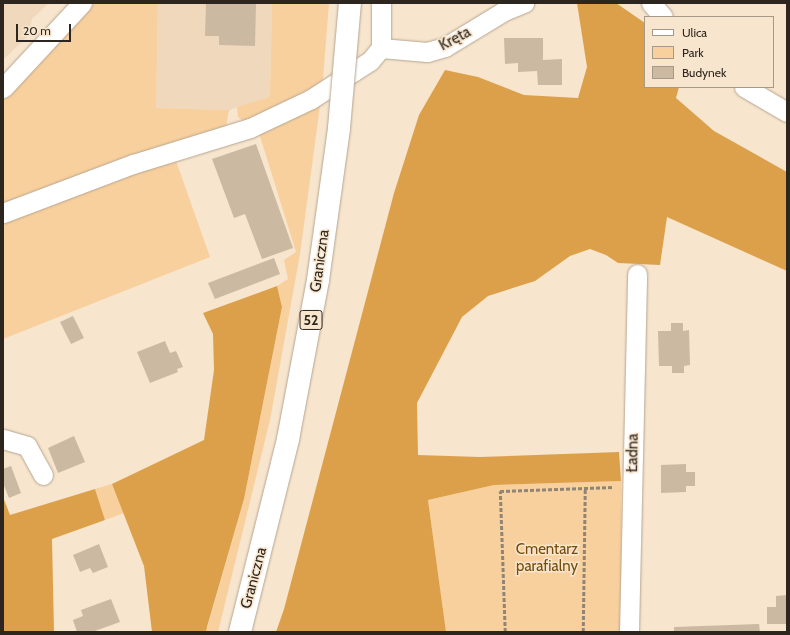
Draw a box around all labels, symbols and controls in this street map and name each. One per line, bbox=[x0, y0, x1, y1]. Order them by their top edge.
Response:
scale bar bbox=[18, 16, 73, 42]
legend bbox=[644, 16, 774, 88]
text: 20 m bbox=[23, 23, 51, 38]
street label: Kręta bbox=[436, 23, 474, 55]
text: Ulica bbox=[682, 25, 707, 40]
text: Park bbox=[682, 45, 704, 60]
text: Budynek bbox=[682, 65, 726, 80]
street label: Graniczna bbox=[307, 229, 333, 293]
road number: 52 bbox=[299, 308, 323, 332]
street label: Ładna bbox=[624, 434, 642, 472]
park label: Cmentarz parafialny bbox=[516, 540, 578, 575]
street label: Graniczna bbox=[237, 545, 271, 611]

